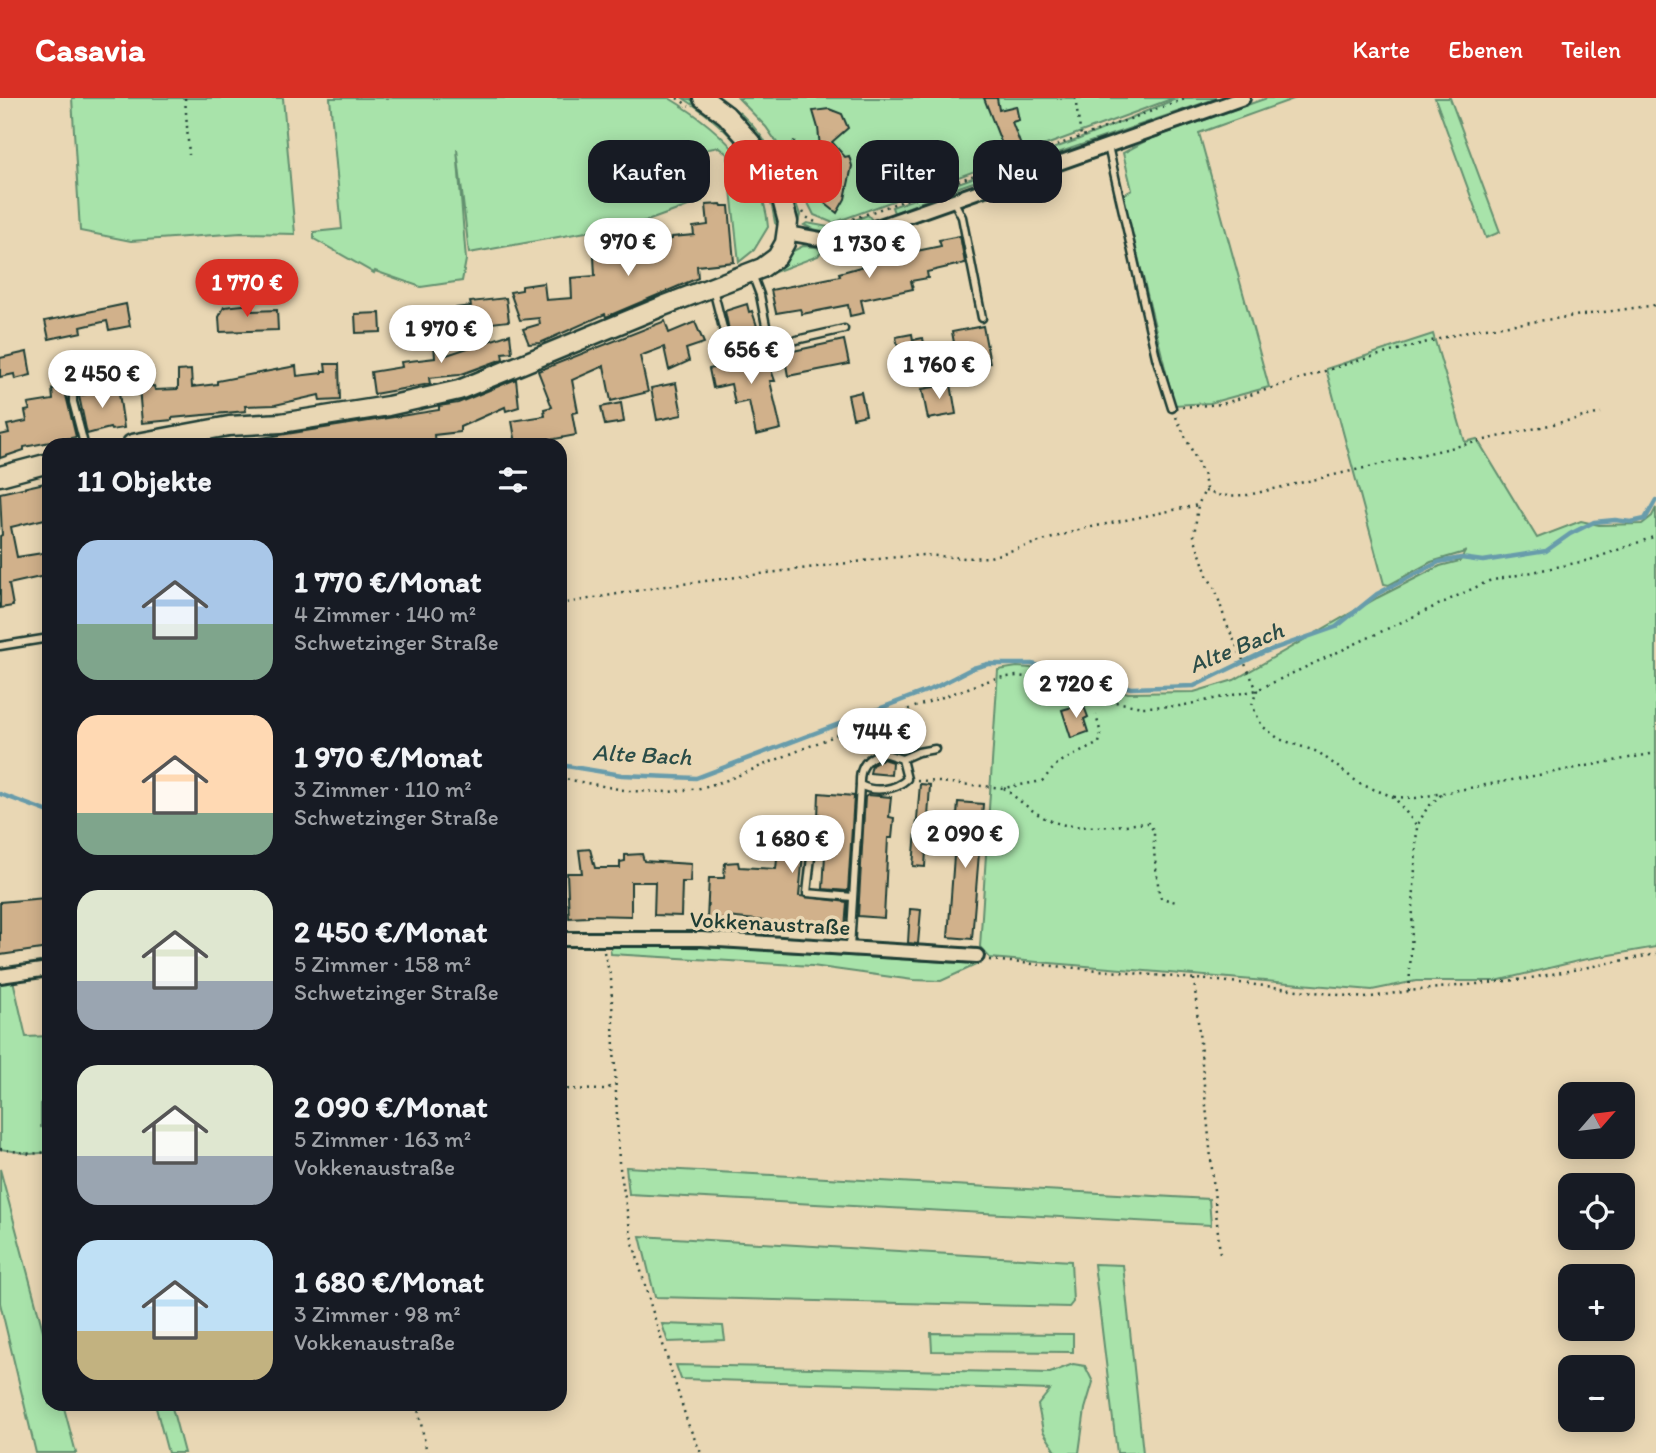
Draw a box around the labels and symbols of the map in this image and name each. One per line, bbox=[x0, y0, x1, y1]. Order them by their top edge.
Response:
pin: 970 € bbox=[579, 218, 677, 278]
pin: 1 730 € bbox=[804, 220, 934, 280]
pin: 1 770 € bbox=[182, 260, 312, 319]
pin: 1 970 € bbox=[376, 306, 506, 365]
pin: 656 € bbox=[702, 327, 800, 386]
pin: 1 760 € bbox=[874, 342, 1004, 401]
pin: 2 450 € bbox=[37, 350, 167, 410]
water label: Alte Bach bbox=[1184, 615, 1289, 679]
pin: 2 720 € bbox=[1011, 660, 1141, 720]
pin: 744 € bbox=[833, 708, 931, 768]
water label: Alte Bach bbox=[592, 737, 693, 771]
pin: 2 090 € bbox=[900, 810, 1030, 870]
pin: 1 680 € bbox=[727, 816, 857, 875]
street label: Vokkenaustraße bbox=[689, 905, 851, 941]
north arrow bbox=[1558, 1082, 1634, 1158]

